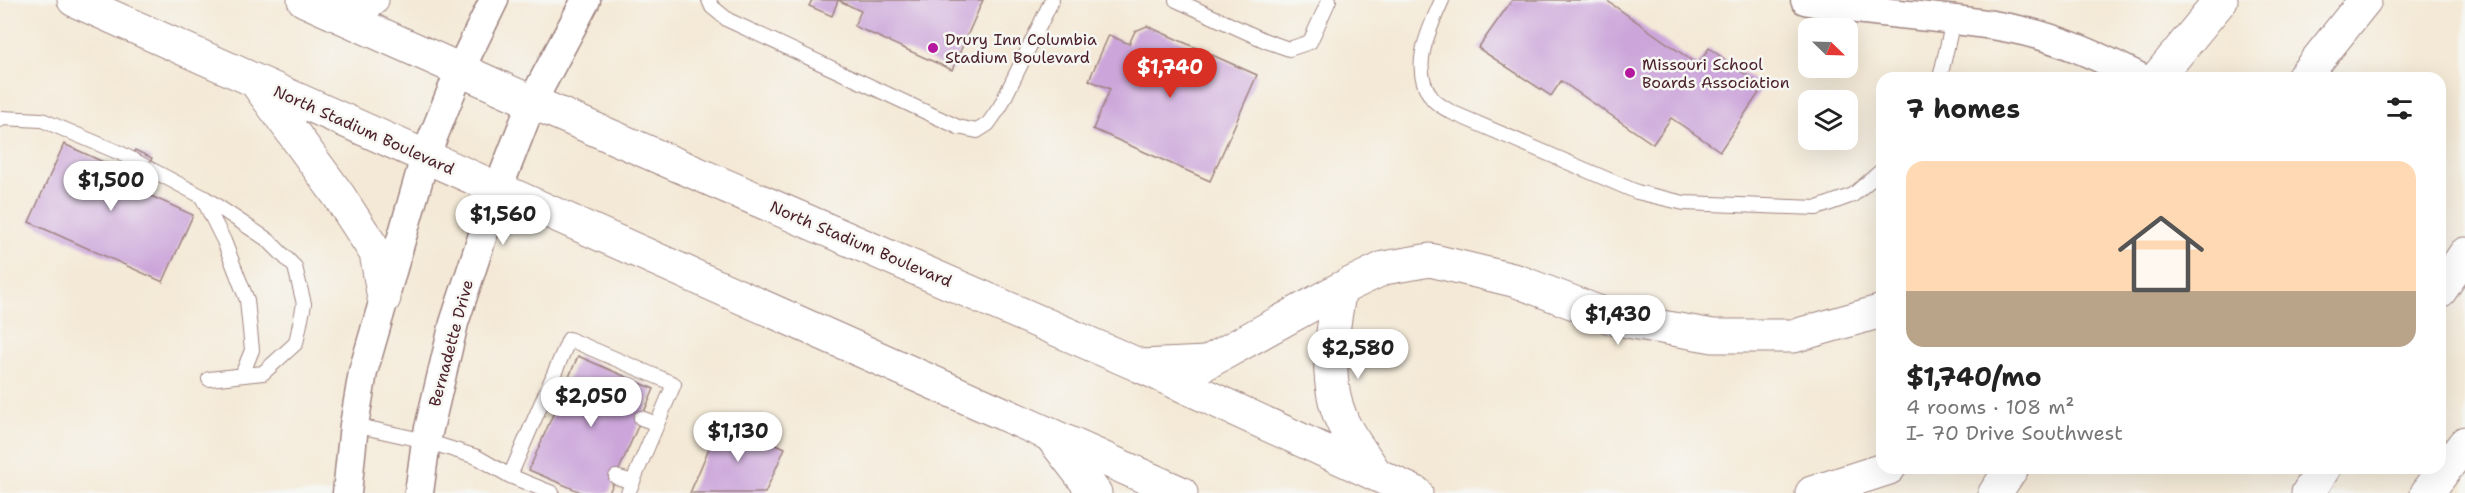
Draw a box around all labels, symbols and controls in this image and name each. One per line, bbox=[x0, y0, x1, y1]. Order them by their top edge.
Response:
north arrow bbox=[1798, 18, 1858, 78]
map controls bbox=[1798, 18, 1858, 150]
place label: Drury Inn Columbia Stadium Boulevard bbox=[945, 29, 1097, 68]
marker: Drury Inn Columbia Stadium Boulevard bbox=[926, 41, 940, 55]
pin: $1,740 bbox=[1121, 48, 1219, 99]
text: $1,740 bbox=[1137, 54, 1203, 80]
place label: Missouri School Boards Association bbox=[1642, 54, 1790, 93]
marker: Missouri School Boards Association bbox=[1623, 66, 1637, 80]
street label: North Stadium Boulevard bbox=[270, 81, 458, 179]
button: layers bbox=[1798, 90, 1858, 150]
text: 7 homes bbox=[1906, 91, 2020, 126]
icon: filters bbox=[2383, 92, 2416, 125]
pin: $1,500 bbox=[62, 161, 160, 212]
text: $1,500 bbox=[77, 167, 145, 193]
pin: $1,560 bbox=[454, 195, 552, 246]
street label: North Stadium Boulevard bbox=[767, 196, 955, 292]
icon: home bbox=[2107, 200, 2215, 308]
text: $1,560 bbox=[469, 201, 537, 227]
street label: Bernadette Drive bbox=[424, 277, 478, 409]
pin: $1,430 bbox=[1569, 295, 1667, 346]
text: $1,430 bbox=[1585, 301, 1651, 327]
pin: $2,580 bbox=[1309, 329, 1407, 380]
text: $2,580 bbox=[1321, 335, 1395, 361]
text: $1,740/mo bbox=[1906, 359, 2042, 394]
pin: $2,050 bbox=[542, 377, 640, 428]
text: $2,050 bbox=[555, 383, 627, 409]
text: 4 rooms · 108 m² bbox=[1906, 394, 2075, 420]
pin: $1,130 bbox=[689, 412, 787, 463]
text: $1,130 bbox=[707, 418, 769, 444]
text: I- 70 Drive Southwest bbox=[1906, 420, 2123, 446]

